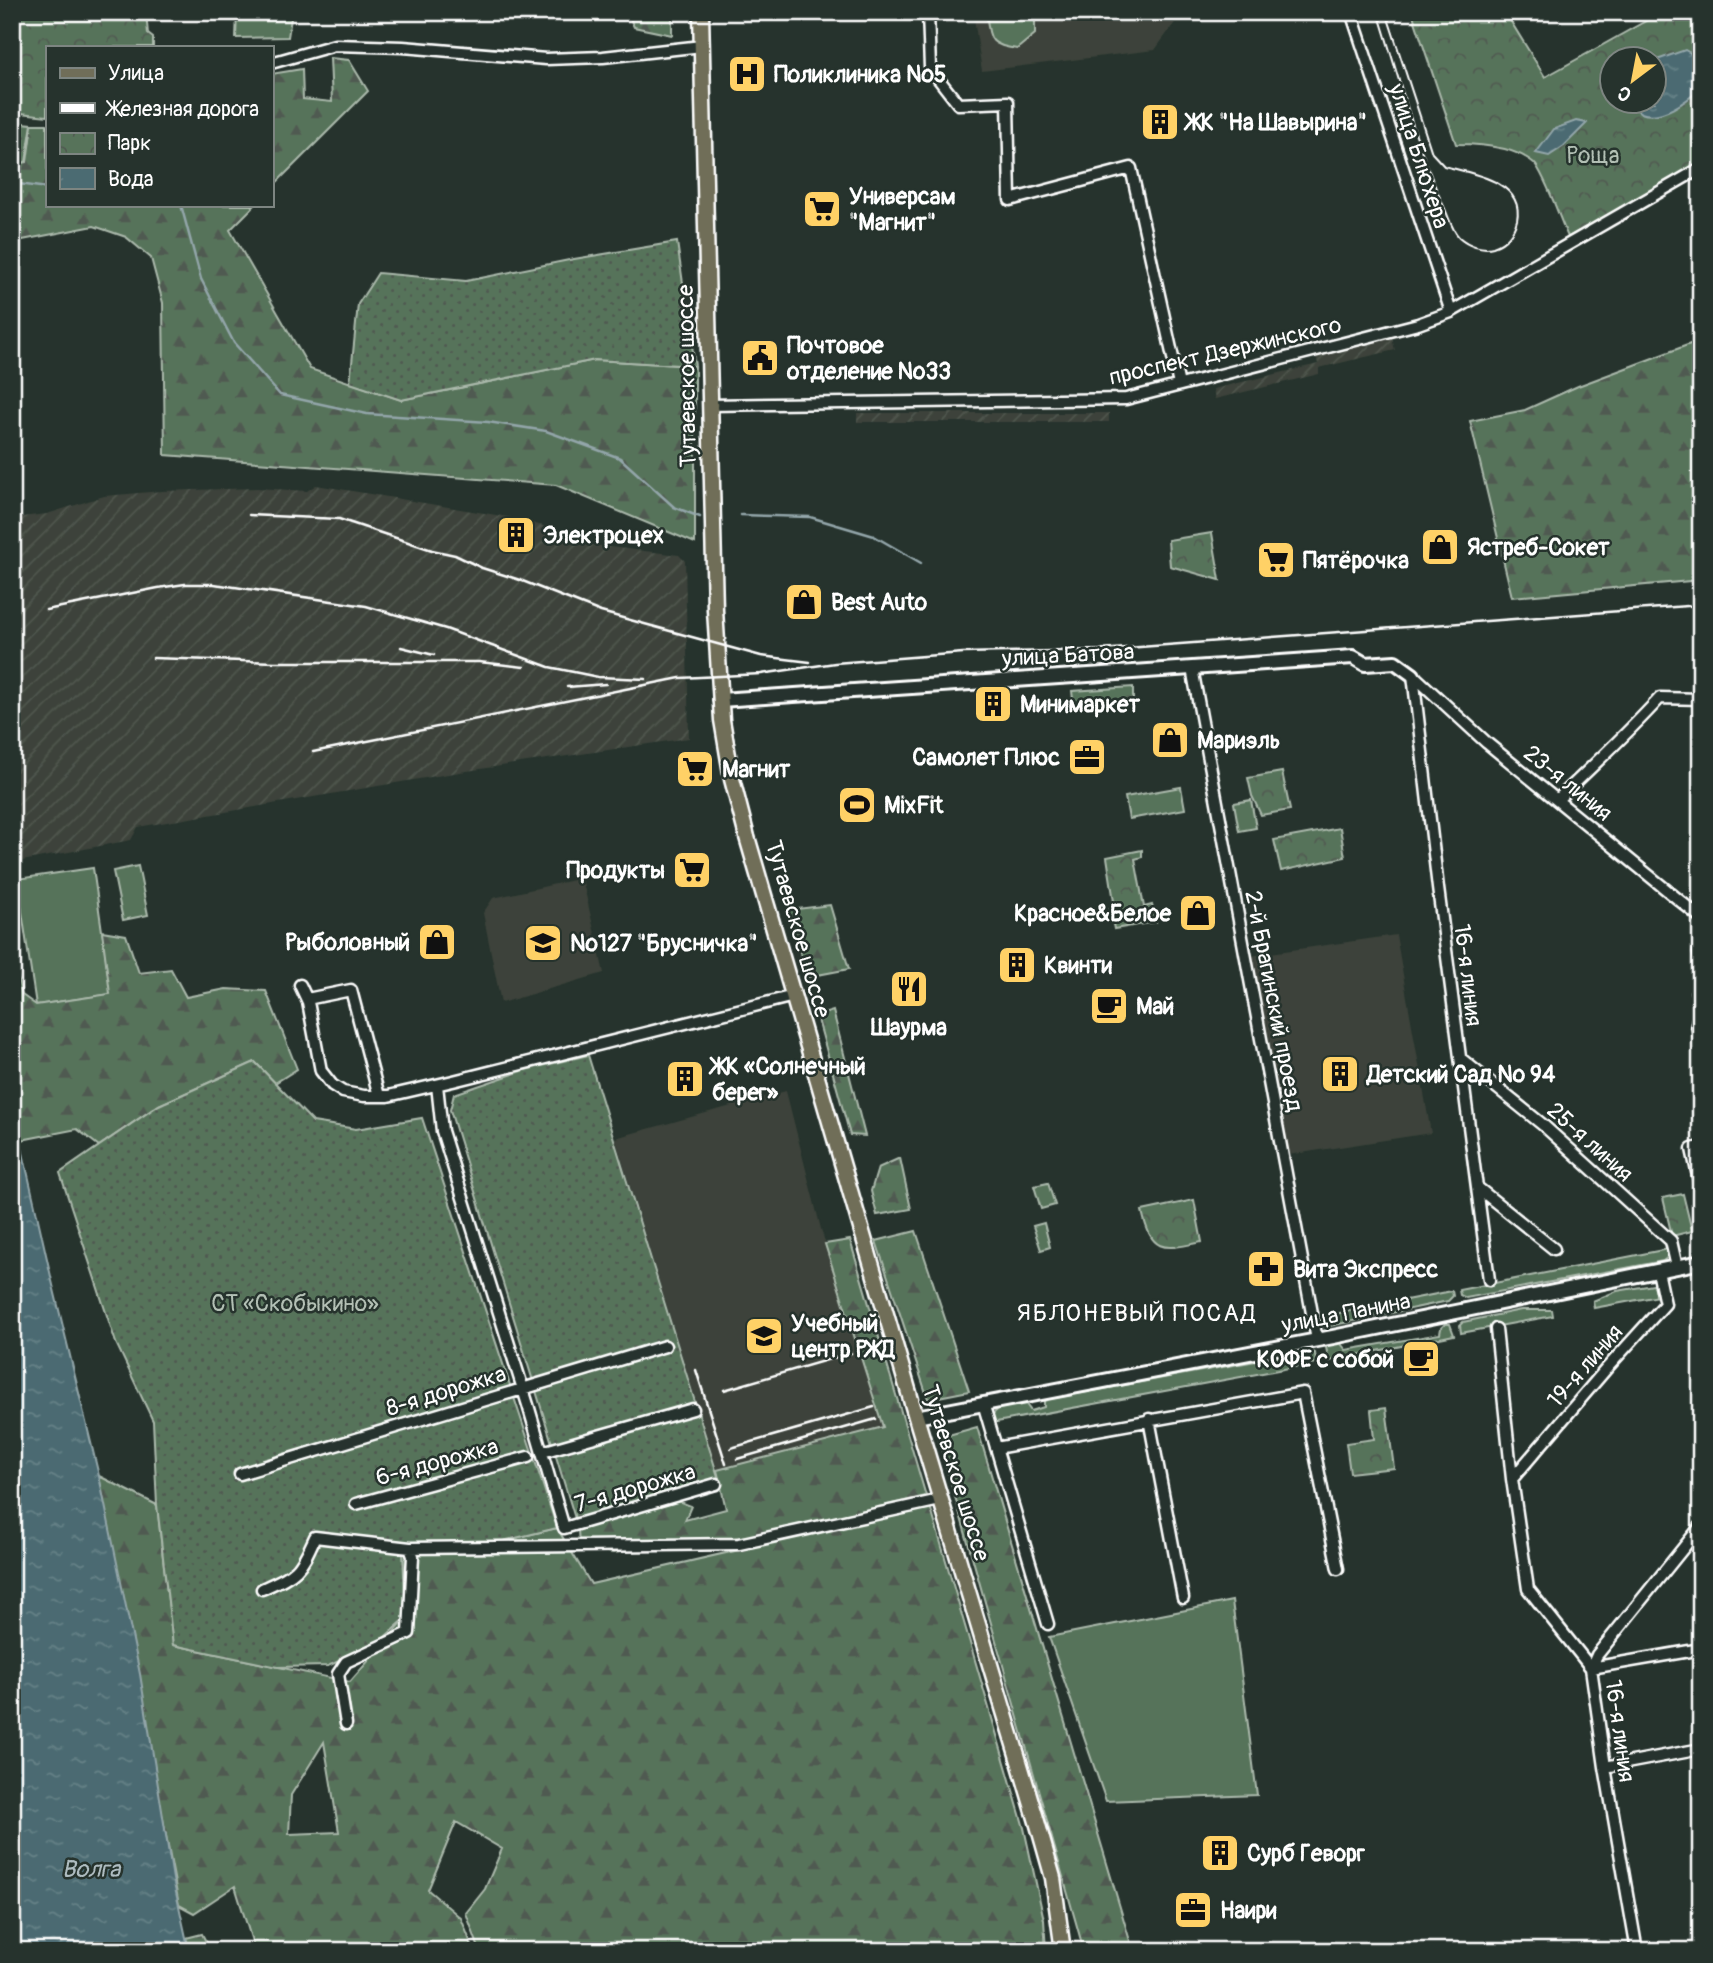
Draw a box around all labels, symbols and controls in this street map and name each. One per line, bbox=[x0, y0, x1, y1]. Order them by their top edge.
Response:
legend bbox=[46, 46, 273, 206]
north arrow bbox=[1598, 46, 1668, 116]
hospital icon: Поликлиника №5 bbox=[726, 53, 768, 95]
text: Улица bbox=[108, 60, 164, 87]
place label: Поликлиника №5 bbox=[774, 60, 946, 89]
street label: улица Блюхера bbox=[1382, 79, 1456, 232]
text: С bbox=[1613, 80, 1636, 107]
text: Железная дорога bbox=[105, 96, 259, 123]
building icon: ЖК "На Шавырина" bbox=[1139, 101, 1181, 143]
place label: ЖК "На Шавырина" bbox=[1183, 108, 1367, 137]
text: Парк bbox=[108, 130, 151, 157]
park label: Роща bbox=[1566, 141, 1620, 170]
text: Вода bbox=[108, 166, 154, 193]
place label: Универсам "Магнит" bbox=[849, 182, 956, 237]
supermarket icon: Универсам "Магнит" bbox=[801, 188, 843, 230]
street label: Тутаевское шоссе bbox=[671, 284, 703, 468]
street label: проспект Дзержинского bbox=[1106, 310, 1344, 392]
place label: Почтовое отделение №33 bbox=[786, 331, 951, 386]
public building icon: Почтовое отделение №33 bbox=[739, 337, 781, 379]
building icon: Электроцех bbox=[495, 514, 537, 556]
place label: Электроцех bbox=[543, 521, 664, 550]
shop icon: Ястреб-Сокет bbox=[1419, 526, 1461, 568]
place label: Ястреб-Сокет bbox=[1467, 533, 1610, 562]
supermarket icon: Пятёрочка bbox=[1255, 539, 1297, 581]
place label: Пятёрочка bbox=[1303, 546, 1409, 575]
shop icon: Best Auto bbox=[783, 581, 825, 623]
place label: Best Auto bbox=[831, 588, 928, 617]
street label: улица Батова bbox=[1000, 637, 1135, 673]
building icon: Минимаркет bbox=[972, 683, 1014, 725]
place label: Минимаркет bbox=[1020, 690, 1140, 719]
shop icon: Мариэль bbox=[1149, 719, 1191, 761]
place label: Мариэль bbox=[1197, 726, 1280, 755]
office icon: Самолет Плюс bbox=[1066, 736, 1108, 778]
street label: 23-я линия bbox=[1518, 739, 1618, 827]
place label: Самолет Плюс bbox=[912, 743, 1060, 772]
supermarket icon: Магнит bbox=[674, 748, 716, 790]
place label: Магнит bbox=[722, 755, 791, 784]
sports icon: MixFit bbox=[836, 784, 878, 826]
place label: MixFit bbox=[884, 791, 944, 820]
street label: Тутаевское шоссе bbox=[759, 837, 837, 1022]
supermarket icon: Продукты bbox=[671, 849, 713, 891]
place label: Продукты bbox=[566, 856, 665, 885]
street label: 2-й Брагинский проезд bbox=[1238, 888, 1310, 1114]
shop icon: Красное&Белое bbox=[1177, 892, 1219, 934]
place label: Красное&Белое bbox=[1014, 899, 1172, 928]
shop icon: Рыболовный bbox=[416, 921, 458, 963]
school or university icon: №127 "Брусничка" bbox=[522, 922, 564, 964]
street label: 16-я линия bbox=[1447, 922, 1489, 1028]
place label: Рыболовный bbox=[285, 928, 410, 957]
place label: №127 "Брусничка" bbox=[570, 929, 758, 958]
building icon: Квинти bbox=[996, 944, 1038, 986]
place label: Квинти bbox=[1044, 951, 1113, 980]
restaurant icon: Шаурма bbox=[888, 968, 930, 1010]
cafe icon: Май bbox=[1088, 985, 1130, 1027]
place label: Май bbox=[1136, 992, 1174, 1021]
place label: Шаурма bbox=[870, 1013, 947, 1042]
place label: ЖК «Солнечный берег» bbox=[708, 1052, 866, 1107]
building icon: Детский Сад № 94 bbox=[1319, 1053, 1361, 1095]
building icon: ЖК «Солнечный берег» bbox=[664, 1058, 706, 1100]
place label: Детский Сад № 94 bbox=[1365, 1060, 1556, 1089]
street label: 25-я линия bbox=[1541, 1096, 1639, 1188]
pharmacy icon: Вита Экспресс bbox=[1245, 1248, 1287, 1290]
place label: Вита Экспресс bbox=[1293, 1255, 1438, 1284]
street label: улица Панина bbox=[1278, 1286, 1413, 1340]
park label: СТ «Скобыкино» bbox=[211, 1289, 379, 1318]
district label: ЯБЛОНЕВЫЙ ПОСАД bbox=[1017, 1299, 1257, 1328]
place label: Учебный центр РЖД bbox=[791, 1309, 896, 1364]
school or university icon: Учебный центр РЖД bbox=[743, 1315, 785, 1357]
street label: 19-я линия bbox=[1541, 1318, 1629, 1414]
cafe icon: КОФЕ с собой bbox=[1400, 1338, 1442, 1380]
place label: КОФЕ с собой bbox=[1257, 1345, 1394, 1374]
street label: 8-я дорожка bbox=[383, 1359, 509, 1423]
street label: Тутаевское шоссе bbox=[915, 1381, 997, 1565]
street label: 6-я дорожка bbox=[373, 1432, 501, 1492]
street label: 7-я дорожка bbox=[571, 1457, 699, 1519]
street label: 16-я линия bbox=[1598, 1678, 1642, 1784]
building icon: Сурб Геворг bbox=[1199, 1832, 1241, 1874]
place label: Сурб Геворг bbox=[1247, 1839, 1366, 1868]
water label: Волга bbox=[62, 1855, 122, 1884]
office icon: Наири bbox=[1172, 1889, 1214, 1931]
place label: Наири bbox=[1220, 1896, 1277, 1925]

